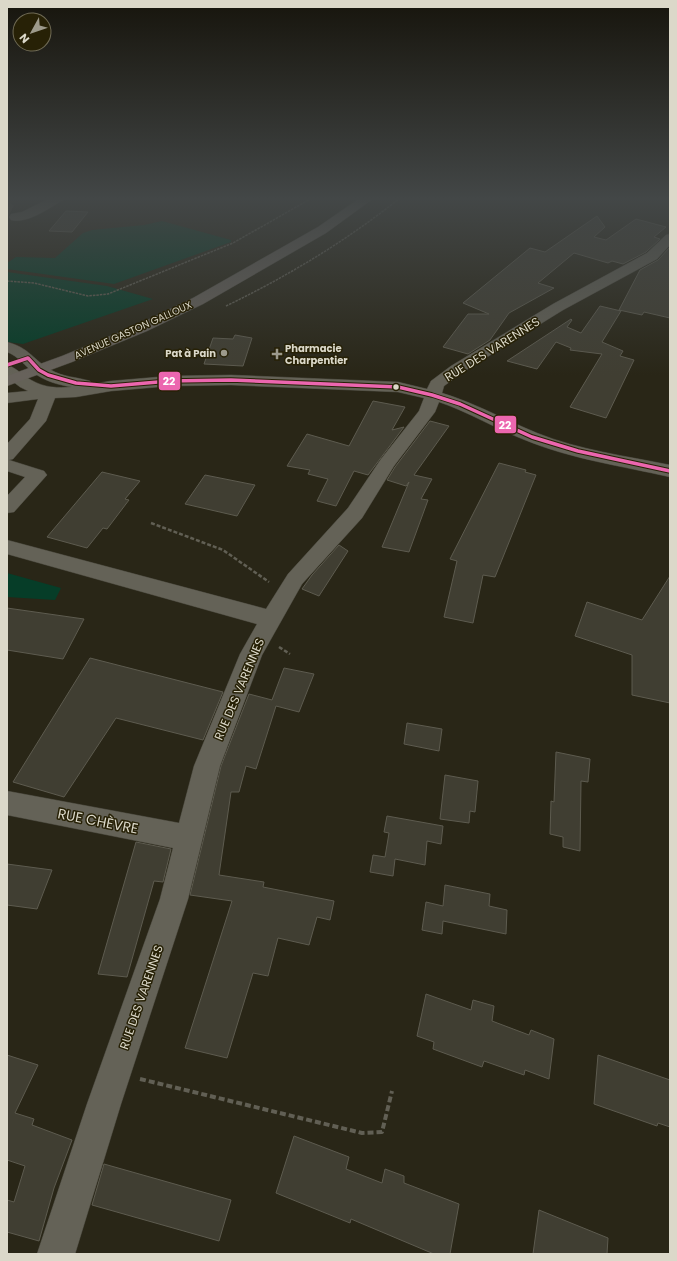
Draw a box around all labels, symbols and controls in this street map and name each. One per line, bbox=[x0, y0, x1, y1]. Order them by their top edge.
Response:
north arrow bbox=[12, 12, 52, 52]
text: N bbox=[16, 30, 33, 47]
street label: AVENUE GASTON GALLOUX bbox=[72, 297, 194, 363]
street label: RUE DES VARENNES bbox=[441, 313, 543, 385]
place label: Pharmacie Charpentier bbox=[285, 341, 348, 368]
place label: Pat à Pain bbox=[165, 346, 216, 361]
marker: Pat à Pain bbox=[219, 348, 229, 358]
marker: Pharmacie Charpentier bbox=[272, 349, 282, 359]
line badge: 22 bbox=[158, 371, 181, 391]
text: 22 bbox=[163, 373, 175, 389]
unlabelled marker bbox=[391, 382, 401, 392]
line badge: 22 bbox=[494, 415, 517, 434]
text: 22 bbox=[499, 417, 511, 433]
street label: RUE DES VARENNES bbox=[210, 635, 268, 743]
street label: RUE CHÈVRE bbox=[56, 803, 140, 839]
street label: RUE DES VARENNES bbox=[115, 943, 167, 1051]

